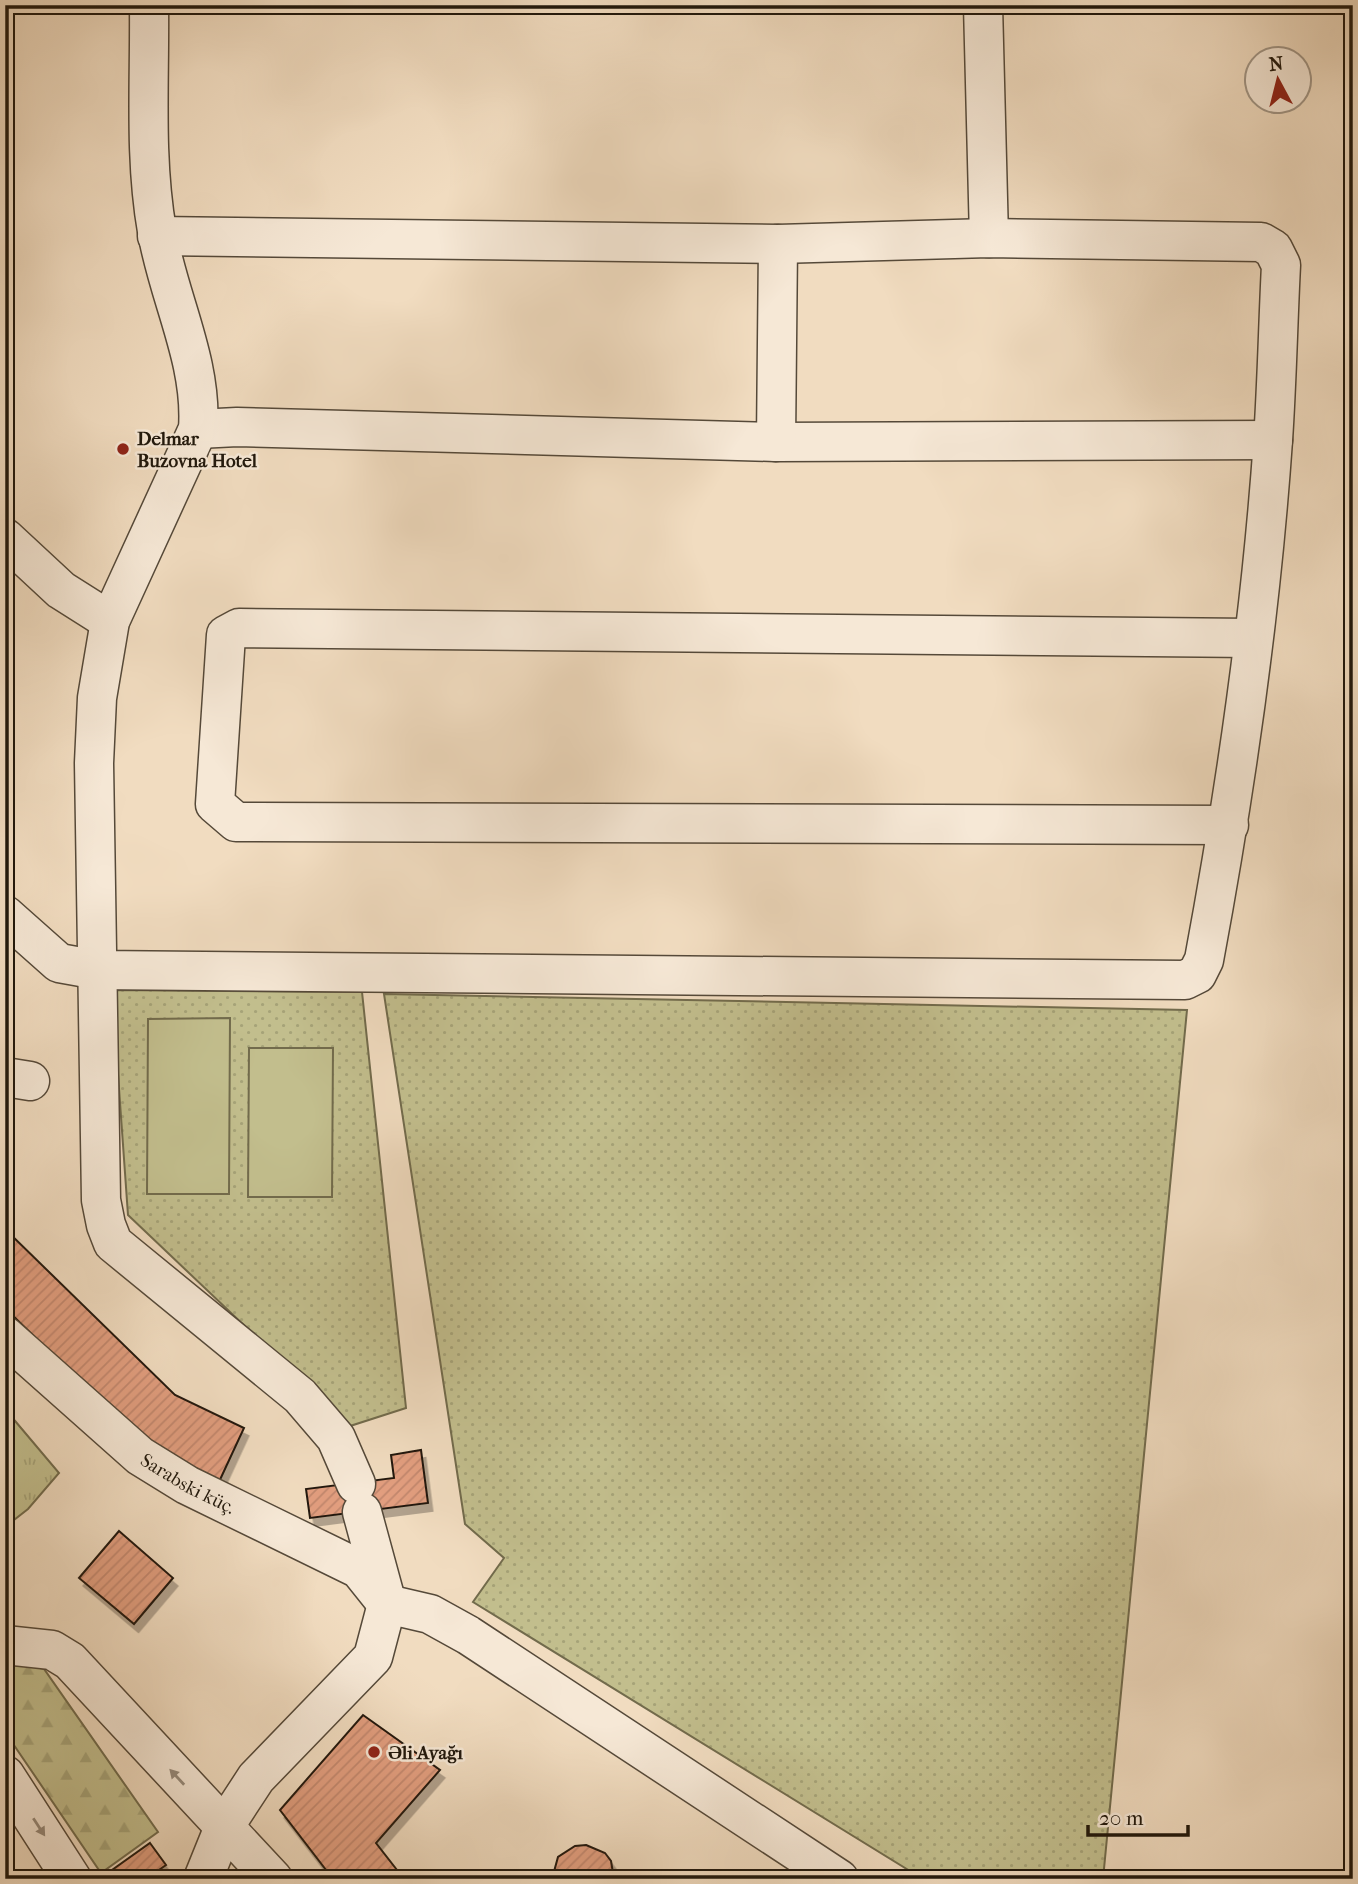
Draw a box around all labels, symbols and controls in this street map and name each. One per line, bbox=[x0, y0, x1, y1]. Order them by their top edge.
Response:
north arrow bbox=[1242, 46, 1312, 116]
text: N bbox=[1268, 52, 1285, 76]
place label: Delmar Buzovna Hotel bbox=[137, 428, 258, 472]
marker: Delmar Buzovna Hotel bbox=[115, 441, 131, 457]
street label: Sarabski küç. bbox=[136, 1449, 239, 1519]
place label: Əli Ayağı bbox=[388, 1742, 463, 1764]
marker: Əli Ayağı bbox=[366, 1744, 382, 1760]
one-way arrow bbox=[170, 1769, 186, 1786]
scale bar bbox=[1088, 1793, 1188, 1837]
text: 20 m bbox=[1099, 1806, 1144, 1830]
one-way arrow bbox=[32, 1817, 45, 1837]

